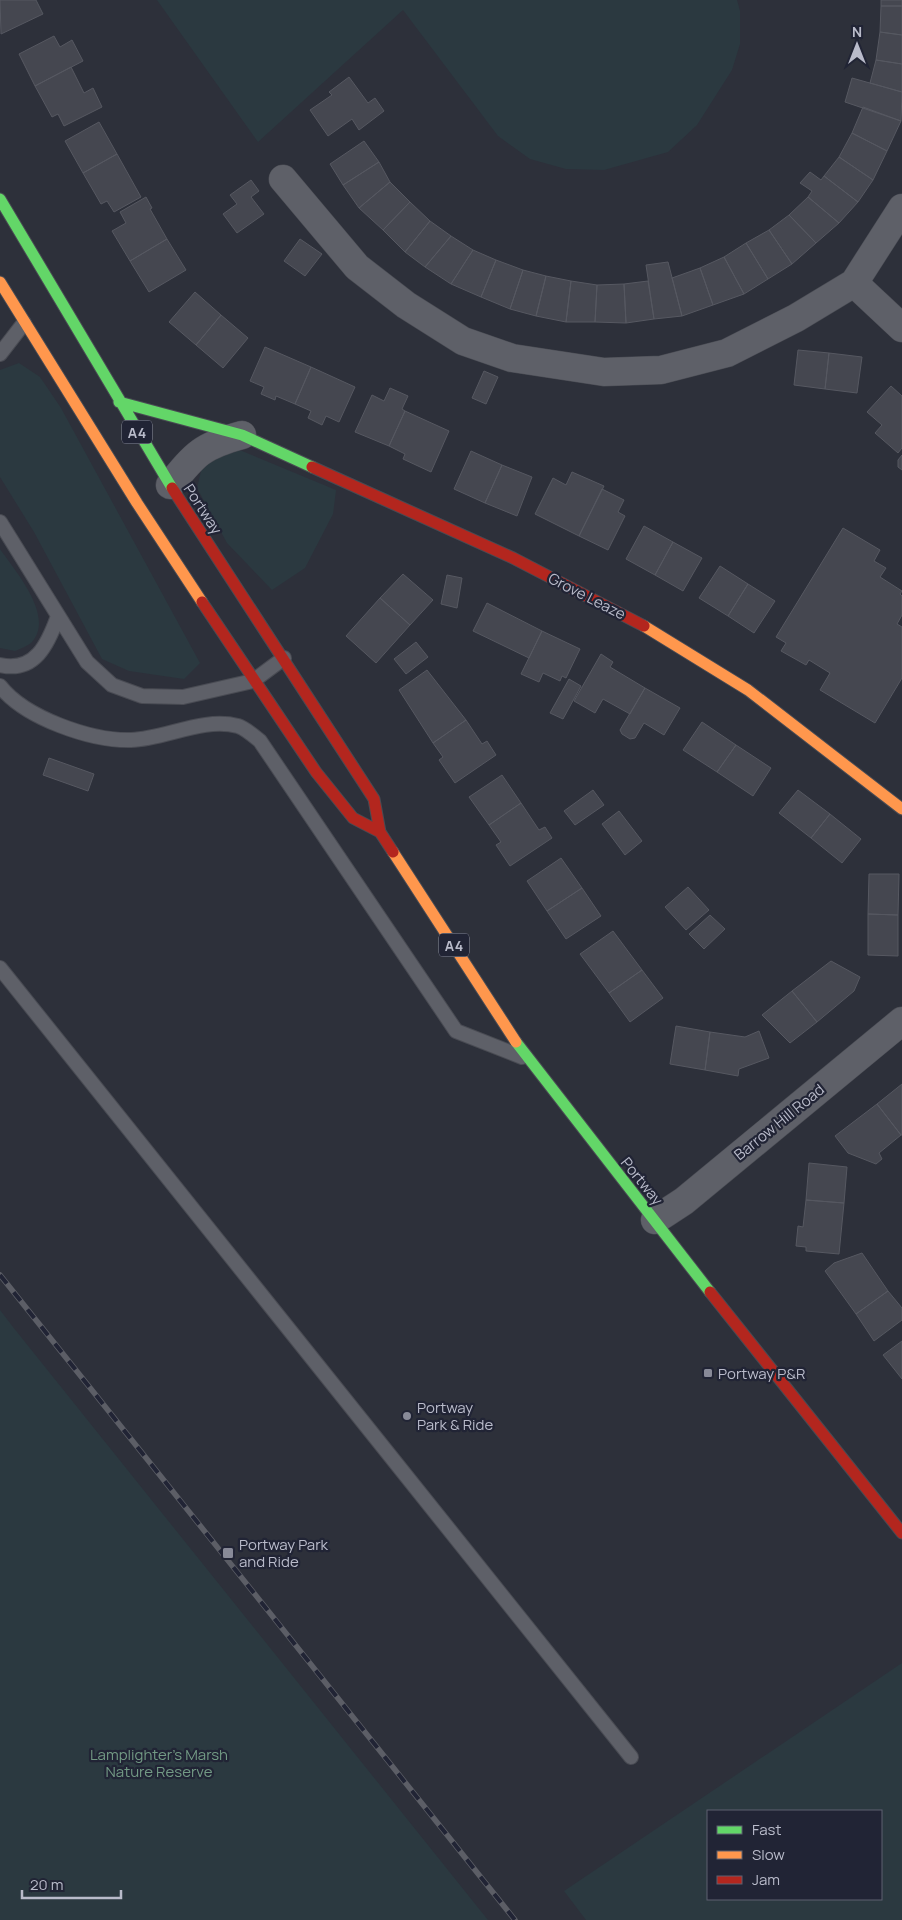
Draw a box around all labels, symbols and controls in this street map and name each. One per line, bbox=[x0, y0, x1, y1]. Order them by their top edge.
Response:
north arrow bbox=[832, 20, 882, 70]
text: N bbox=[852, 22, 862, 41]
road number: A4 bbox=[122, 421, 152, 444]
street label: Portway bbox=[179, 480, 227, 538]
street label: Grove Leaze bbox=[545, 568, 629, 625]
road number: A4 bbox=[439, 934, 469, 956]
street label: Barrow Hill Road bbox=[729, 1079, 829, 1165]
street label: Portway bbox=[616, 1153, 668, 1209]
place label: Portway P&R bbox=[718, 1363, 805, 1384]
marker: Portway P&R bbox=[702, 1367, 714, 1379]
place label: Portway Park & Ride bbox=[417, 1397, 494, 1435]
marker: Portway Park & Ride bbox=[401, 1410, 413, 1422]
place label: Portway Park and Ride bbox=[239, 1534, 329, 1572]
marker: Portway Park and Ride bbox=[221, 1546, 235, 1560]
park label: Lamplighter's Marsh Nature Reserve bbox=[90, 1744, 228, 1782]
legend bbox=[707, 1810, 882, 1900]
text: Fast bbox=[752, 1819, 781, 1840]
text: Slow bbox=[752, 1844, 785, 1865]
scale bar bbox=[22, 1868, 121, 1900]
text: Jam bbox=[752, 1869, 780, 1890]
text: 20 m bbox=[30, 1874, 63, 1895]

